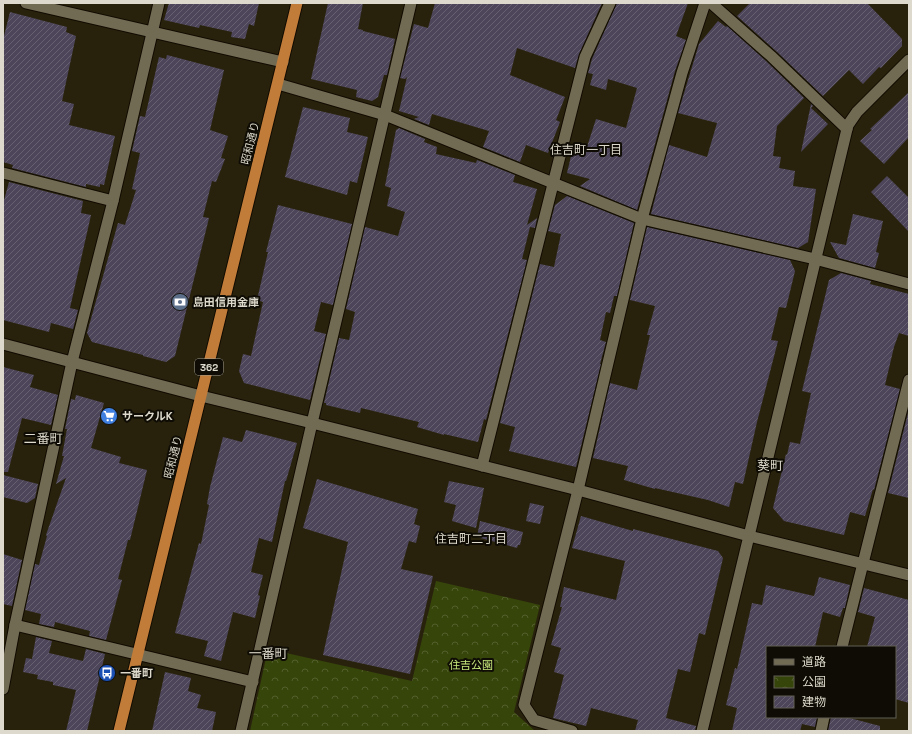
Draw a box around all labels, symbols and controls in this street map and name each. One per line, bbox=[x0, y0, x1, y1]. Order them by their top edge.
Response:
street label: 昭和通り bbox=[238, 120, 262, 166]
district label: 住吉町一丁目 bbox=[550, 142, 622, 158]
bank icon: 島田信用金庫 bbox=[170, 292, 190, 312]
place label: 島田信用金庫 bbox=[193, 295, 259, 309]
road number: 362 bbox=[195, 359, 223, 375]
supermarket icon: サークルK bbox=[99, 406, 119, 426]
place label: サークルK bbox=[122, 409, 173, 423]
district label: 二番町 bbox=[23, 430, 63, 447]
street label: 昭和通り bbox=[161, 434, 185, 480]
district label: 葵町 bbox=[757, 457, 783, 474]
district label: 住吉町二丁目 bbox=[435, 531, 507, 547]
district label: 一番町 bbox=[248, 645, 288, 662]
legend bbox=[766, 646, 896, 718]
text: 道路 bbox=[802, 654, 826, 670]
park label: 住吉公園 bbox=[449, 658, 493, 672]
bus stop icon: 一番町 bbox=[97, 663, 117, 683]
place label: 一番町 bbox=[120, 666, 153, 680]
text: 公園 bbox=[802, 674, 826, 690]
text: 建物 bbox=[802, 694, 826, 710]

